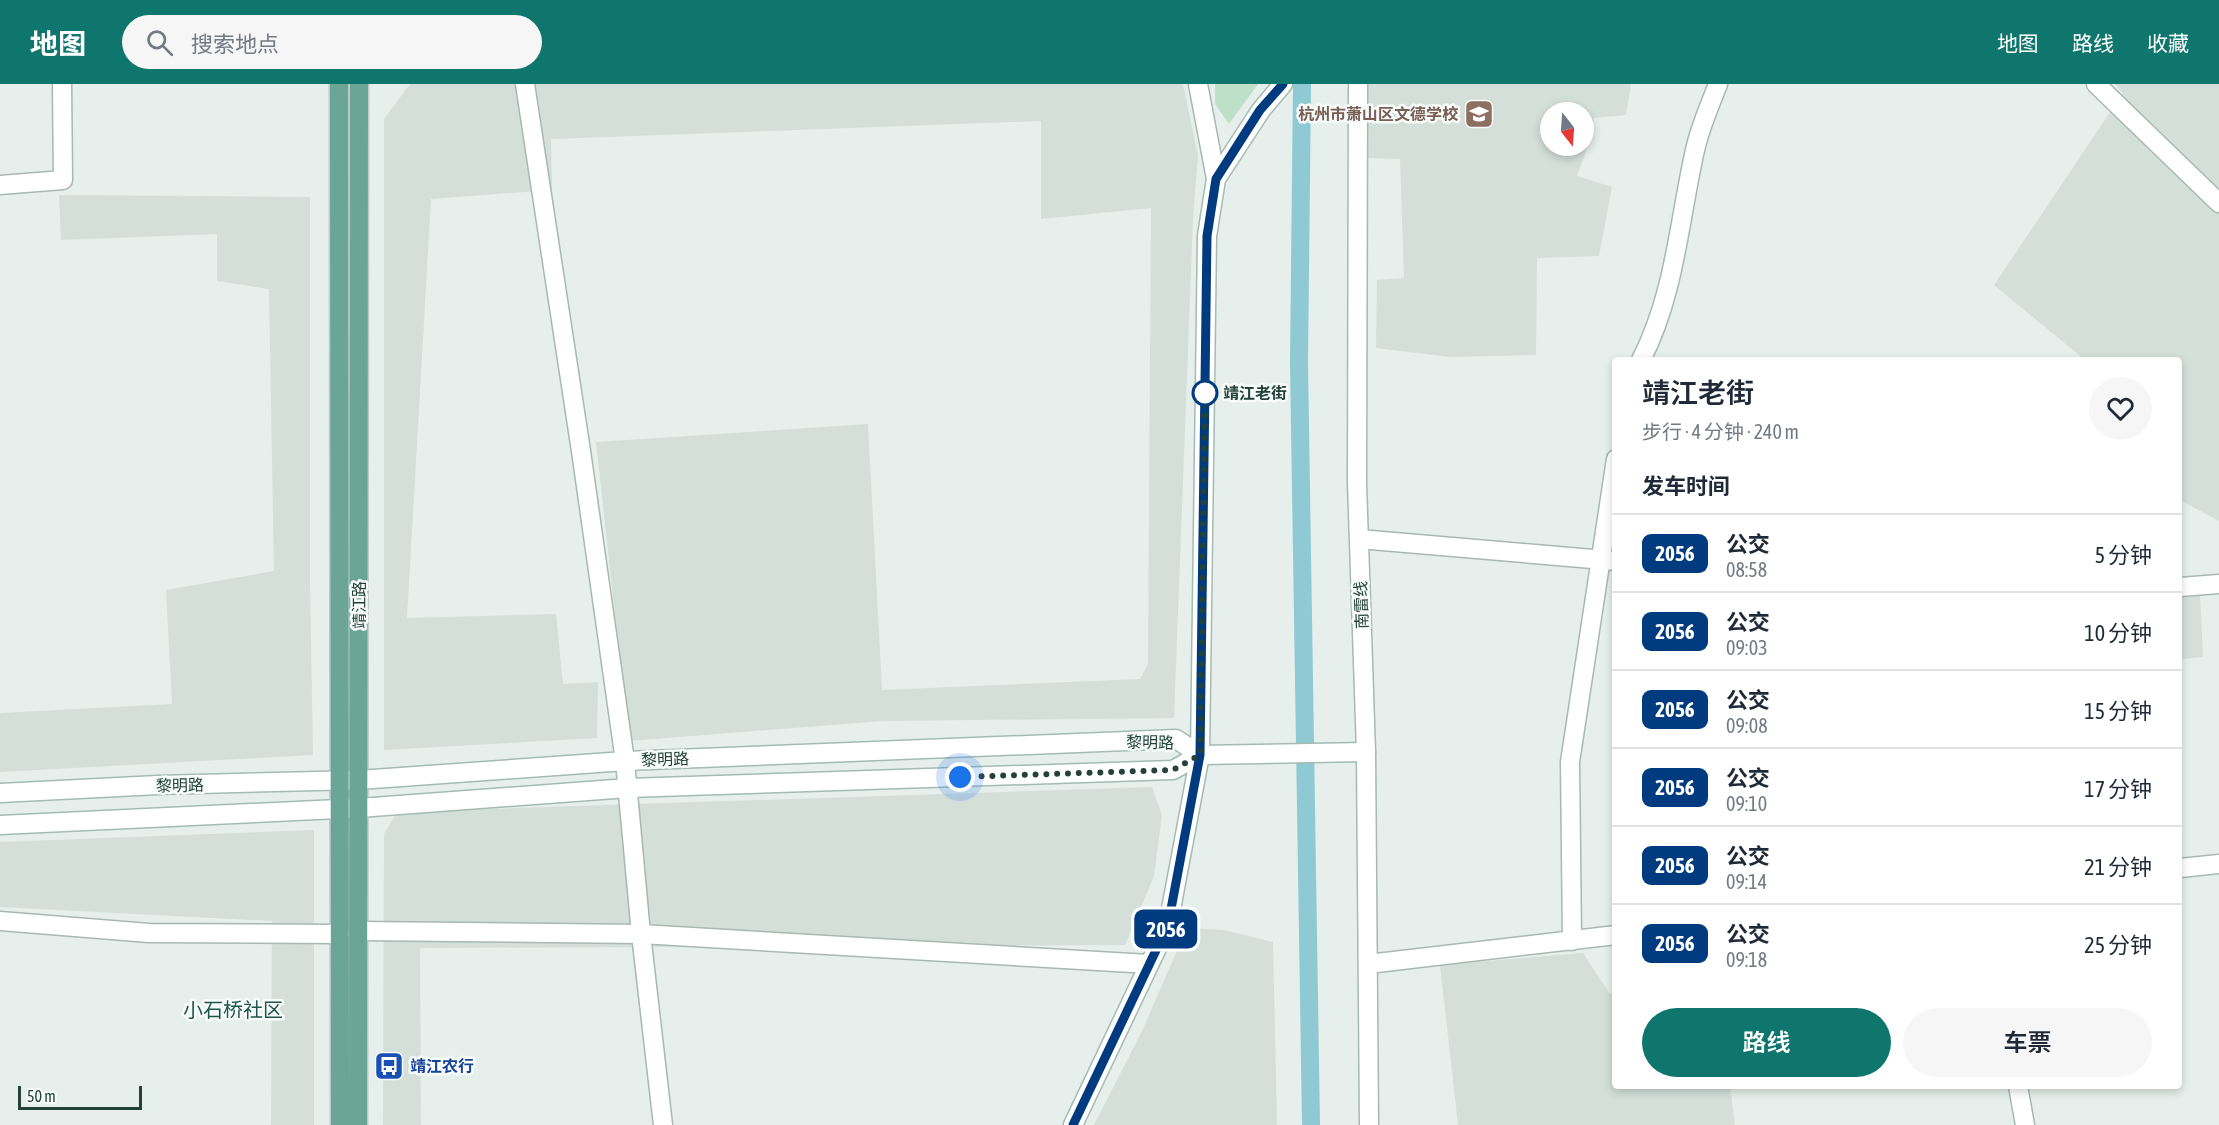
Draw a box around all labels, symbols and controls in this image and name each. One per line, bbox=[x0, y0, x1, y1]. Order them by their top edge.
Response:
search box bbox=[122, 15, 542, 69]
icon: search bbox=[143, 26, 176, 59]
text: 地图 bbox=[30, 28, 86, 60]
text: 搜索地点 bbox=[191, 31, 279, 57]
text: 地图 bbox=[1997, 31, 2039, 55]
text: 路线 bbox=[2072, 31, 2114, 55]
text: 收藏 bbox=[2147, 31, 2189, 55]
school or university icon: 杭州市萧山区文德学校 bbox=[1463, 98, 1495, 130]
north arrow bbox=[1540, 102, 1594, 156]
map controls bbox=[1540, 102, 1594, 156]
place label: 杭州市萧山区文德学校 bbox=[1298, 105, 1459, 123]
text: 靖江老街 bbox=[1642, 377, 1754, 409]
button: heart bbox=[2089, 377, 2152, 440]
marker: 靖江老街 bbox=[1192, 380, 1218, 406]
place label: 靖江老街 bbox=[1223, 384, 1287, 402]
text: 步行 · 4 分钟 · 240 m bbox=[1642, 420, 1799, 443]
text: 发车时间 bbox=[1642, 473, 1730, 499]
text: 公交 bbox=[1726, 531, 1770, 557]
text: 2056 bbox=[1655, 541, 1695, 565]
text: 5 分钟 bbox=[2095, 542, 2152, 568]
text: 08:58 bbox=[1726, 558, 1767, 581]
street label: 靖江路 bbox=[350, 581, 368, 629]
street label: 南雷线 bbox=[1351, 581, 1371, 629]
text: 公交 bbox=[1726, 609, 1770, 635]
text: 2056 bbox=[1655, 619, 1695, 643]
text: 10 分钟 bbox=[2084, 620, 2152, 646]
text: 09:03 bbox=[1726, 636, 1768, 659]
text: 公交 bbox=[1726, 687, 1770, 713]
text: 2056 bbox=[1655, 697, 1695, 721]
text: 15 分钟 bbox=[2084, 698, 2152, 724]
text: 09:08 bbox=[1726, 714, 1768, 737]
street label: 黎明路 bbox=[1126, 733, 1174, 751]
street label: 黎明路 bbox=[641, 749, 689, 769]
your location bbox=[945, 762, 975, 792]
text: 公交 bbox=[1726, 765, 1770, 791]
text: 2056 bbox=[1655, 775, 1695, 799]
street label: 黎明路 bbox=[156, 776, 204, 794]
text: 17 分钟 bbox=[2084, 776, 2152, 802]
text: 09:10 bbox=[1726, 792, 1767, 815]
text: 公交 bbox=[1726, 843, 1770, 869]
text: 2056 bbox=[1655, 853, 1695, 877]
text: 21 分钟 bbox=[2084, 854, 2152, 880]
text: 09:14 bbox=[1726, 870, 1767, 893]
line badge: 2056 bbox=[1124, 910, 1208, 948]
text: 2056 bbox=[1146, 917, 1186, 941]
text: 公交 bbox=[1726, 921, 1770, 947]
text: 2056 bbox=[1655, 931, 1695, 955]
text: 25 分钟 bbox=[2084, 932, 2152, 958]
text: 09:18 bbox=[1726, 948, 1767, 971]
district label: 小石桥社区 bbox=[183, 998, 283, 1021]
button: 路线 bbox=[1642, 1008, 1891, 1077]
button: 车票 bbox=[1903, 1008, 2152, 1077]
bus stop icon: 靖江农行 bbox=[373, 1050, 405, 1082]
place label: 靖江农行 bbox=[410, 1057, 474, 1075]
scale bar bbox=[18, 1083, 142, 1110]
text: 50 m bbox=[27, 1087, 56, 1105]

